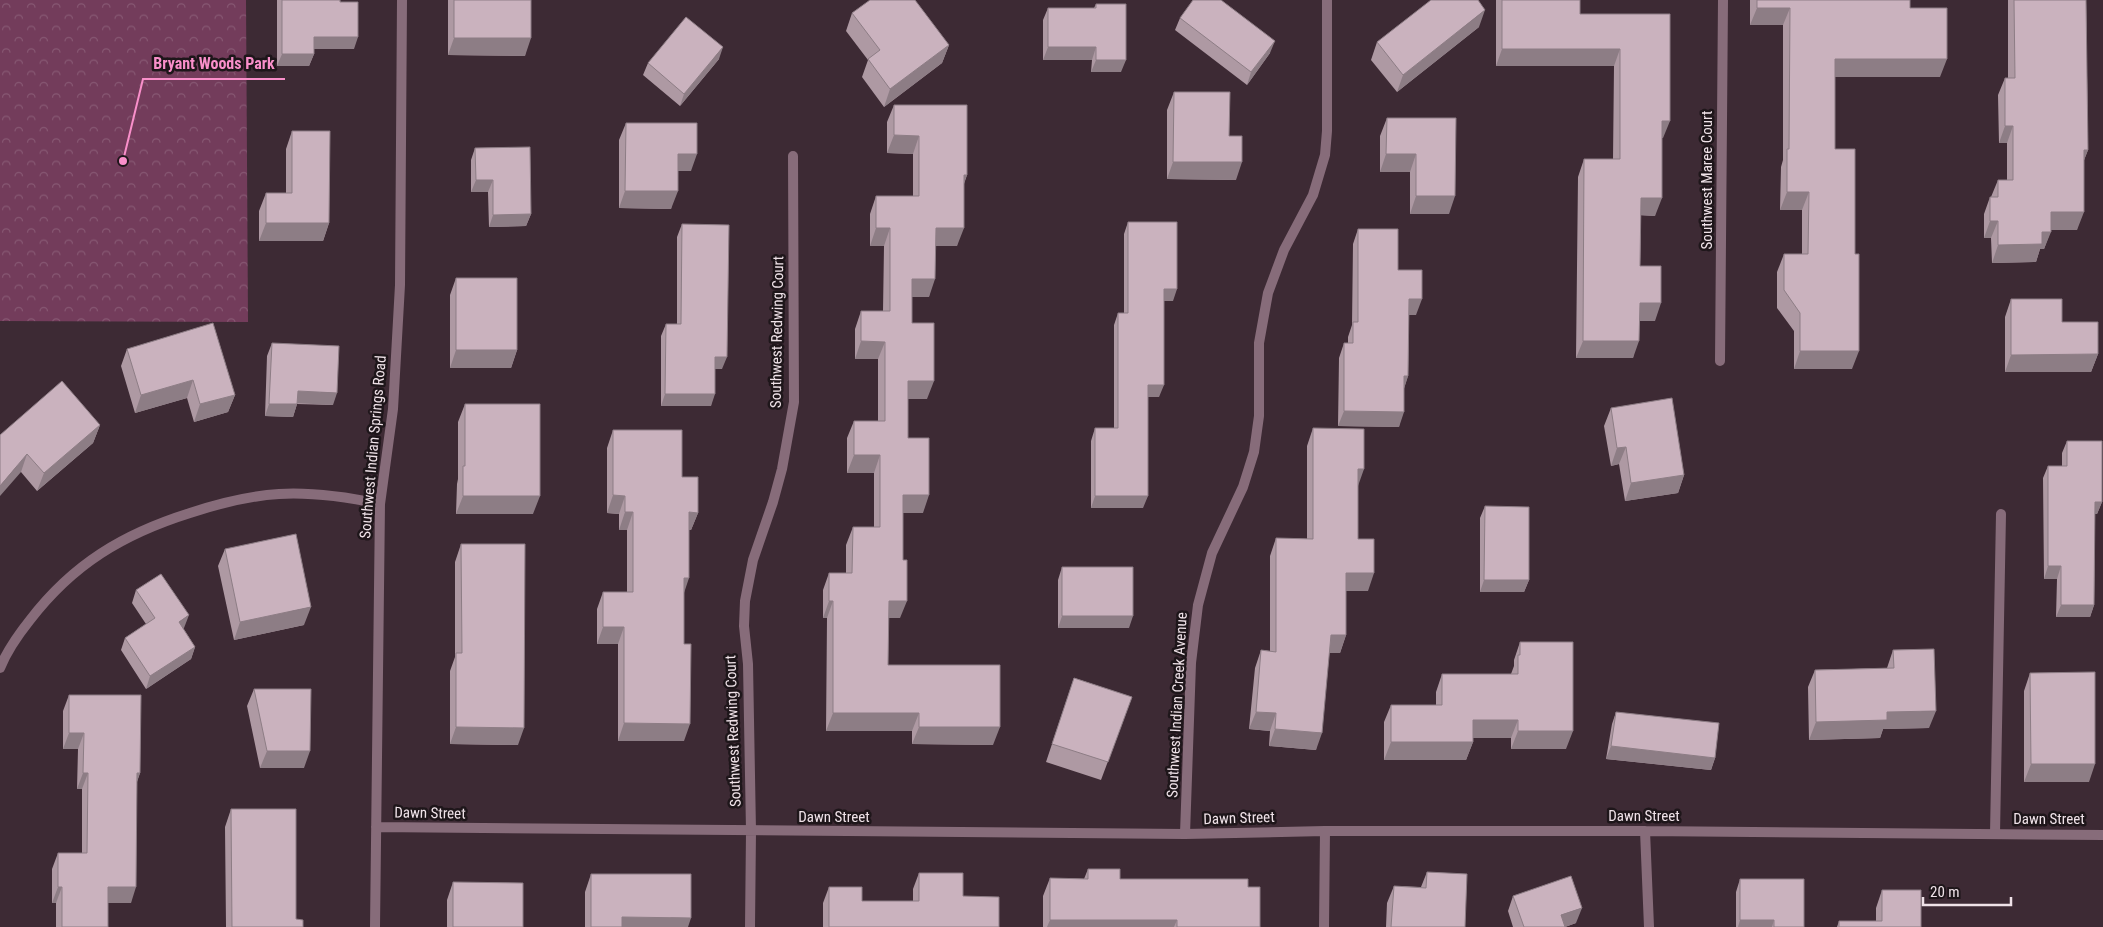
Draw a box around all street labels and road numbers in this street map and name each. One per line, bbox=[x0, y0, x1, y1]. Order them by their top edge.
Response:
street label: Southwest Maree Court bbox=[1698, 111, 1716, 249]
street label: Southwest Redwing Court bbox=[767, 256, 787, 408]
street label: Southwest Indian Springs Road bbox=[356, 355, 390, 539]
street label: Southwest Indian Creek Avenue bbox=[1163, 612, 1191, 798]
street label: Southwest Redwing Court bbox=[721, 655, 745, 807]
street label: Dawn Street bbox=[394, 803, 466, 823]
street label: Dawn Street bbox=[1608, 807, 1680, 825]
street label: Dawn Street bbox=[798, 808, 870, 826]
street label: Dawn Street bbox=[1203, 808, 1275, 828]
street label: Dawn Street bbox=[2013, 810, 2085, 828]

